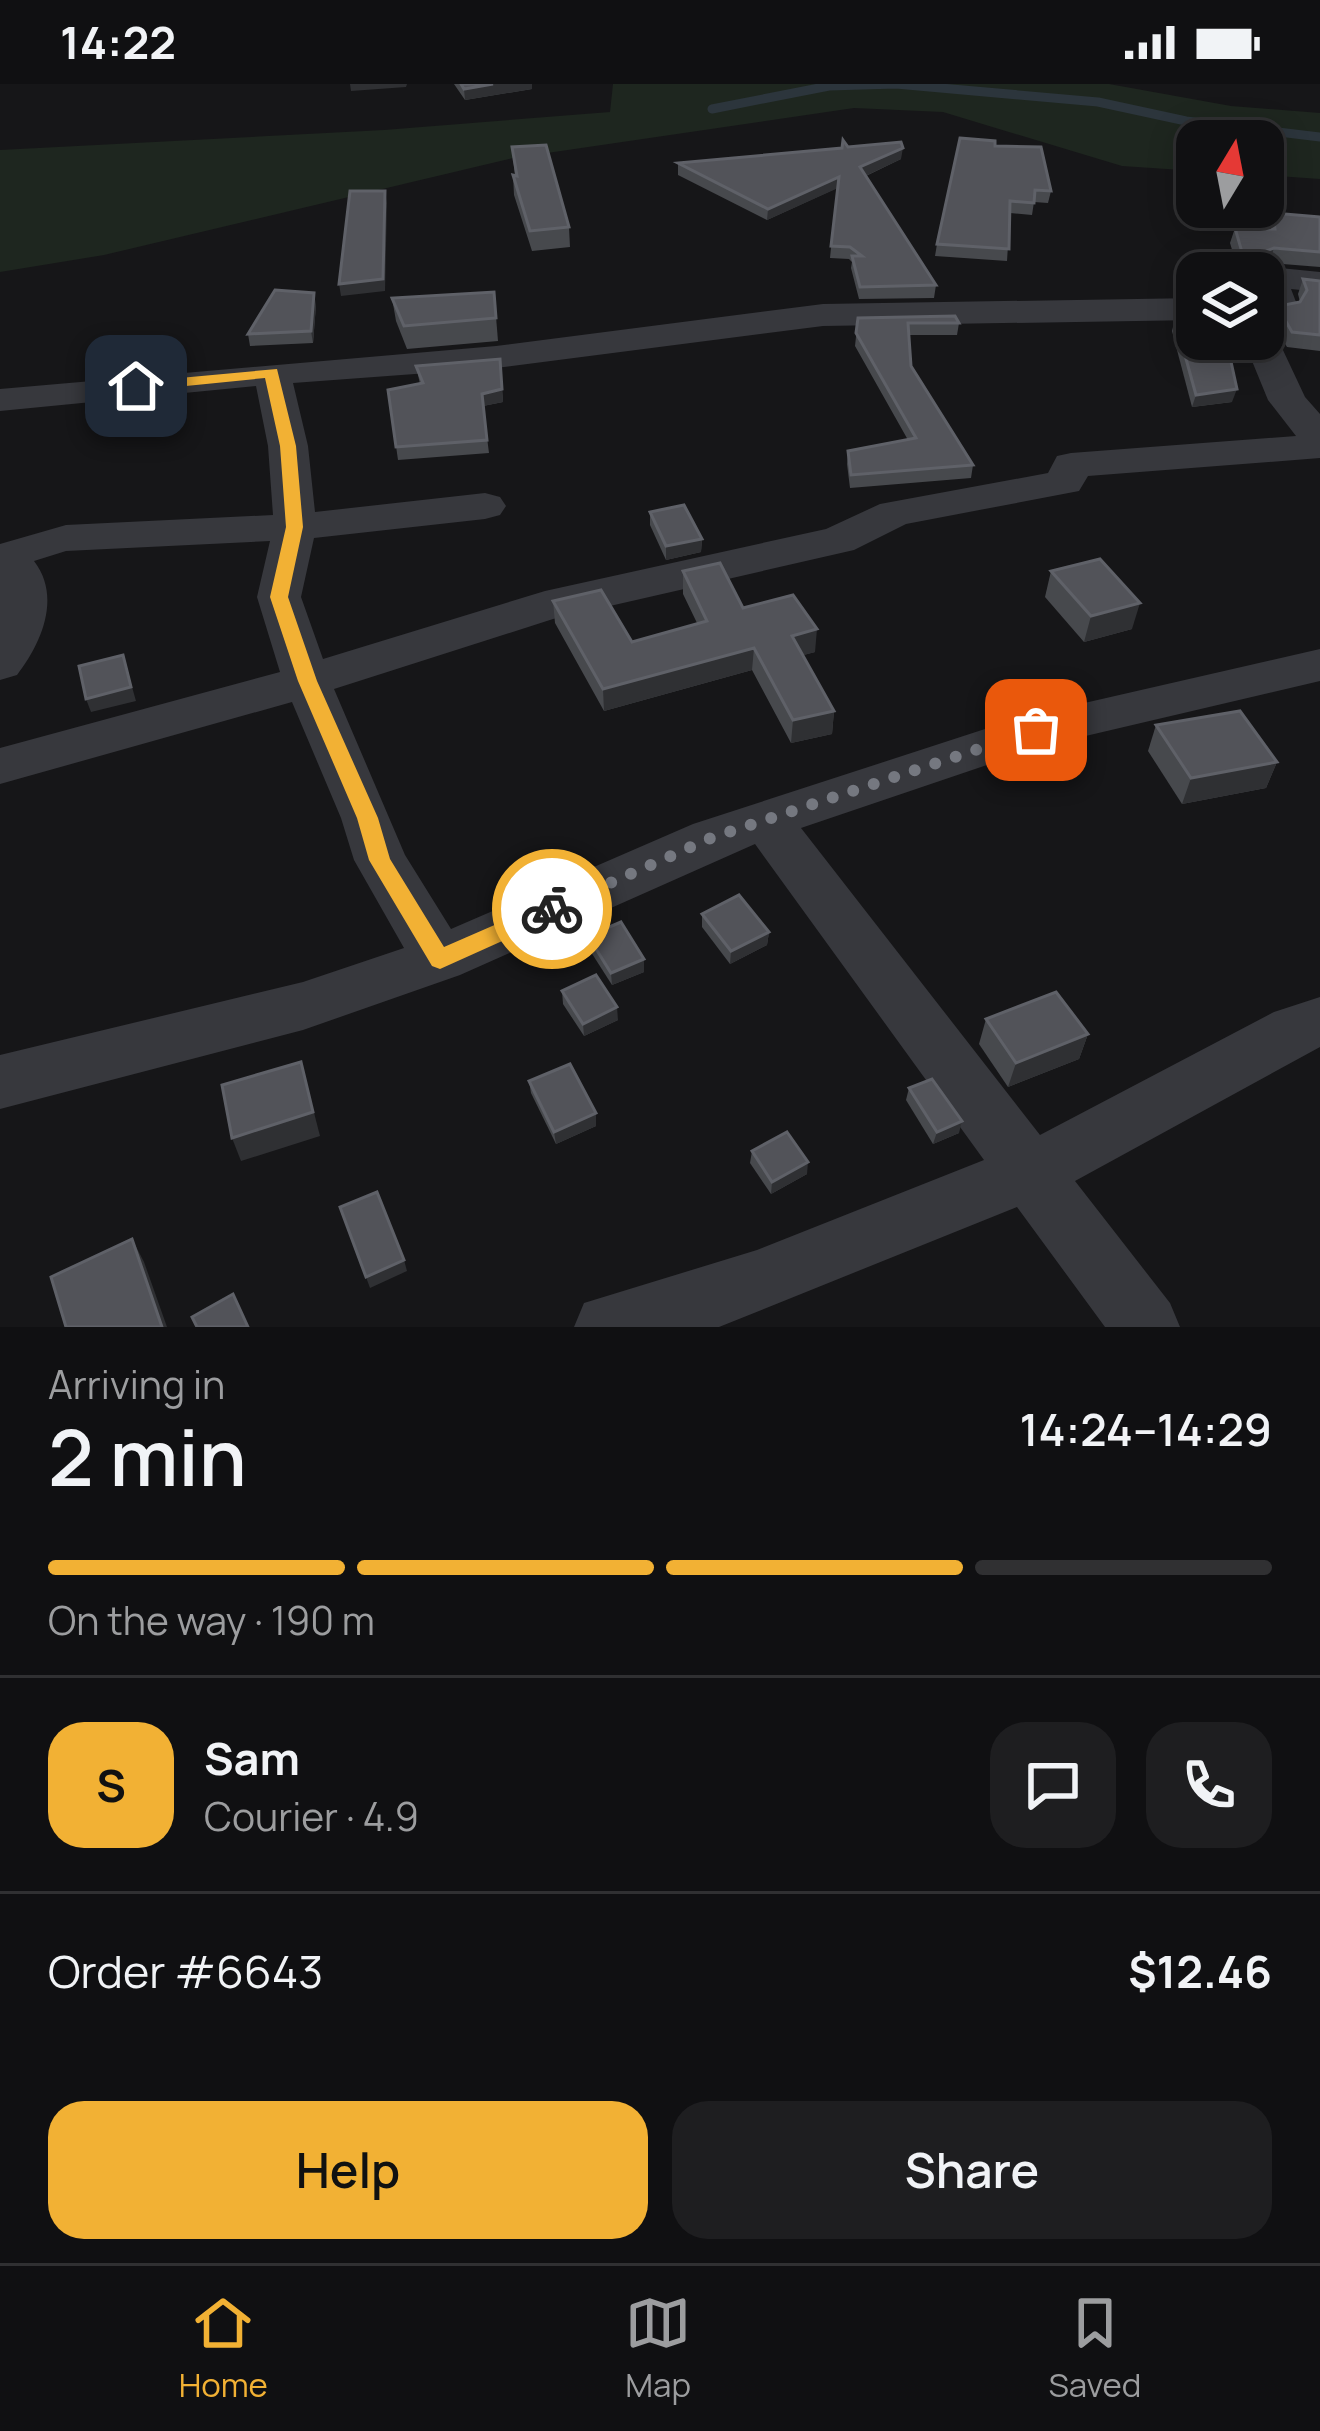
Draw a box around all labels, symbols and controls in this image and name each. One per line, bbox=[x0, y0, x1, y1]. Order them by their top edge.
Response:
text: 14:22 bbox=[60, 11, 176, 73]
north arrow bbox=[1176, 120, 1284, 228]
map controls bbox=[1176, 120, 1284, 360]
button: layers bbox=[1176, 252, 1284, 360]
pin bbox=[85, 335, 187, 437]
icon: home bbox=[103, 353, 169, 419]
pin bbox=[985, 679, 1087, 781]
icon: bag bbox=[1003, 697, 1069, 763]
courier bbox=[492, 849, 612, 969]
icon: bike bbox=[519, 876, 585, 942]
text: Arriving in bbox=[48, 1357, 225, 1411]
text: 14:24–14:29 bbox=[1019, 1398, 1272, 1460]
text: 2 min bbox=[48, 1403, 247, 1509]
text: On the way · 190 m bbox=[48, 1593, 375, 1647]
button: chat bbox=[990, 1722, 1116, 1848]
button: phone bbox=[1146, 1722, 1272, 1848]
text: Sam bbox=[204, 1727, 300, 1789]
text: S bbox=[96, 1754, 126, 1816]
text: Courier · 4.9 bbox=[204, 1789, 419, 1843]
text: Order #6643 bbox=[48, 1940, 323, 2002]
text: $12.46 bbox=[1128, 1940, 1272, 2002]
button: Help bbox=[48, 2101, 648, 2239]
button: Share bbox=[672, 2101, 1272, 2239]
tab: Home bbox=[179, 2290, 268, 2407]
tab: Map bbox=[625, 2290, 691, 2407]
tab: Saved bbox=[1048, 2290, 1141, 2407]

